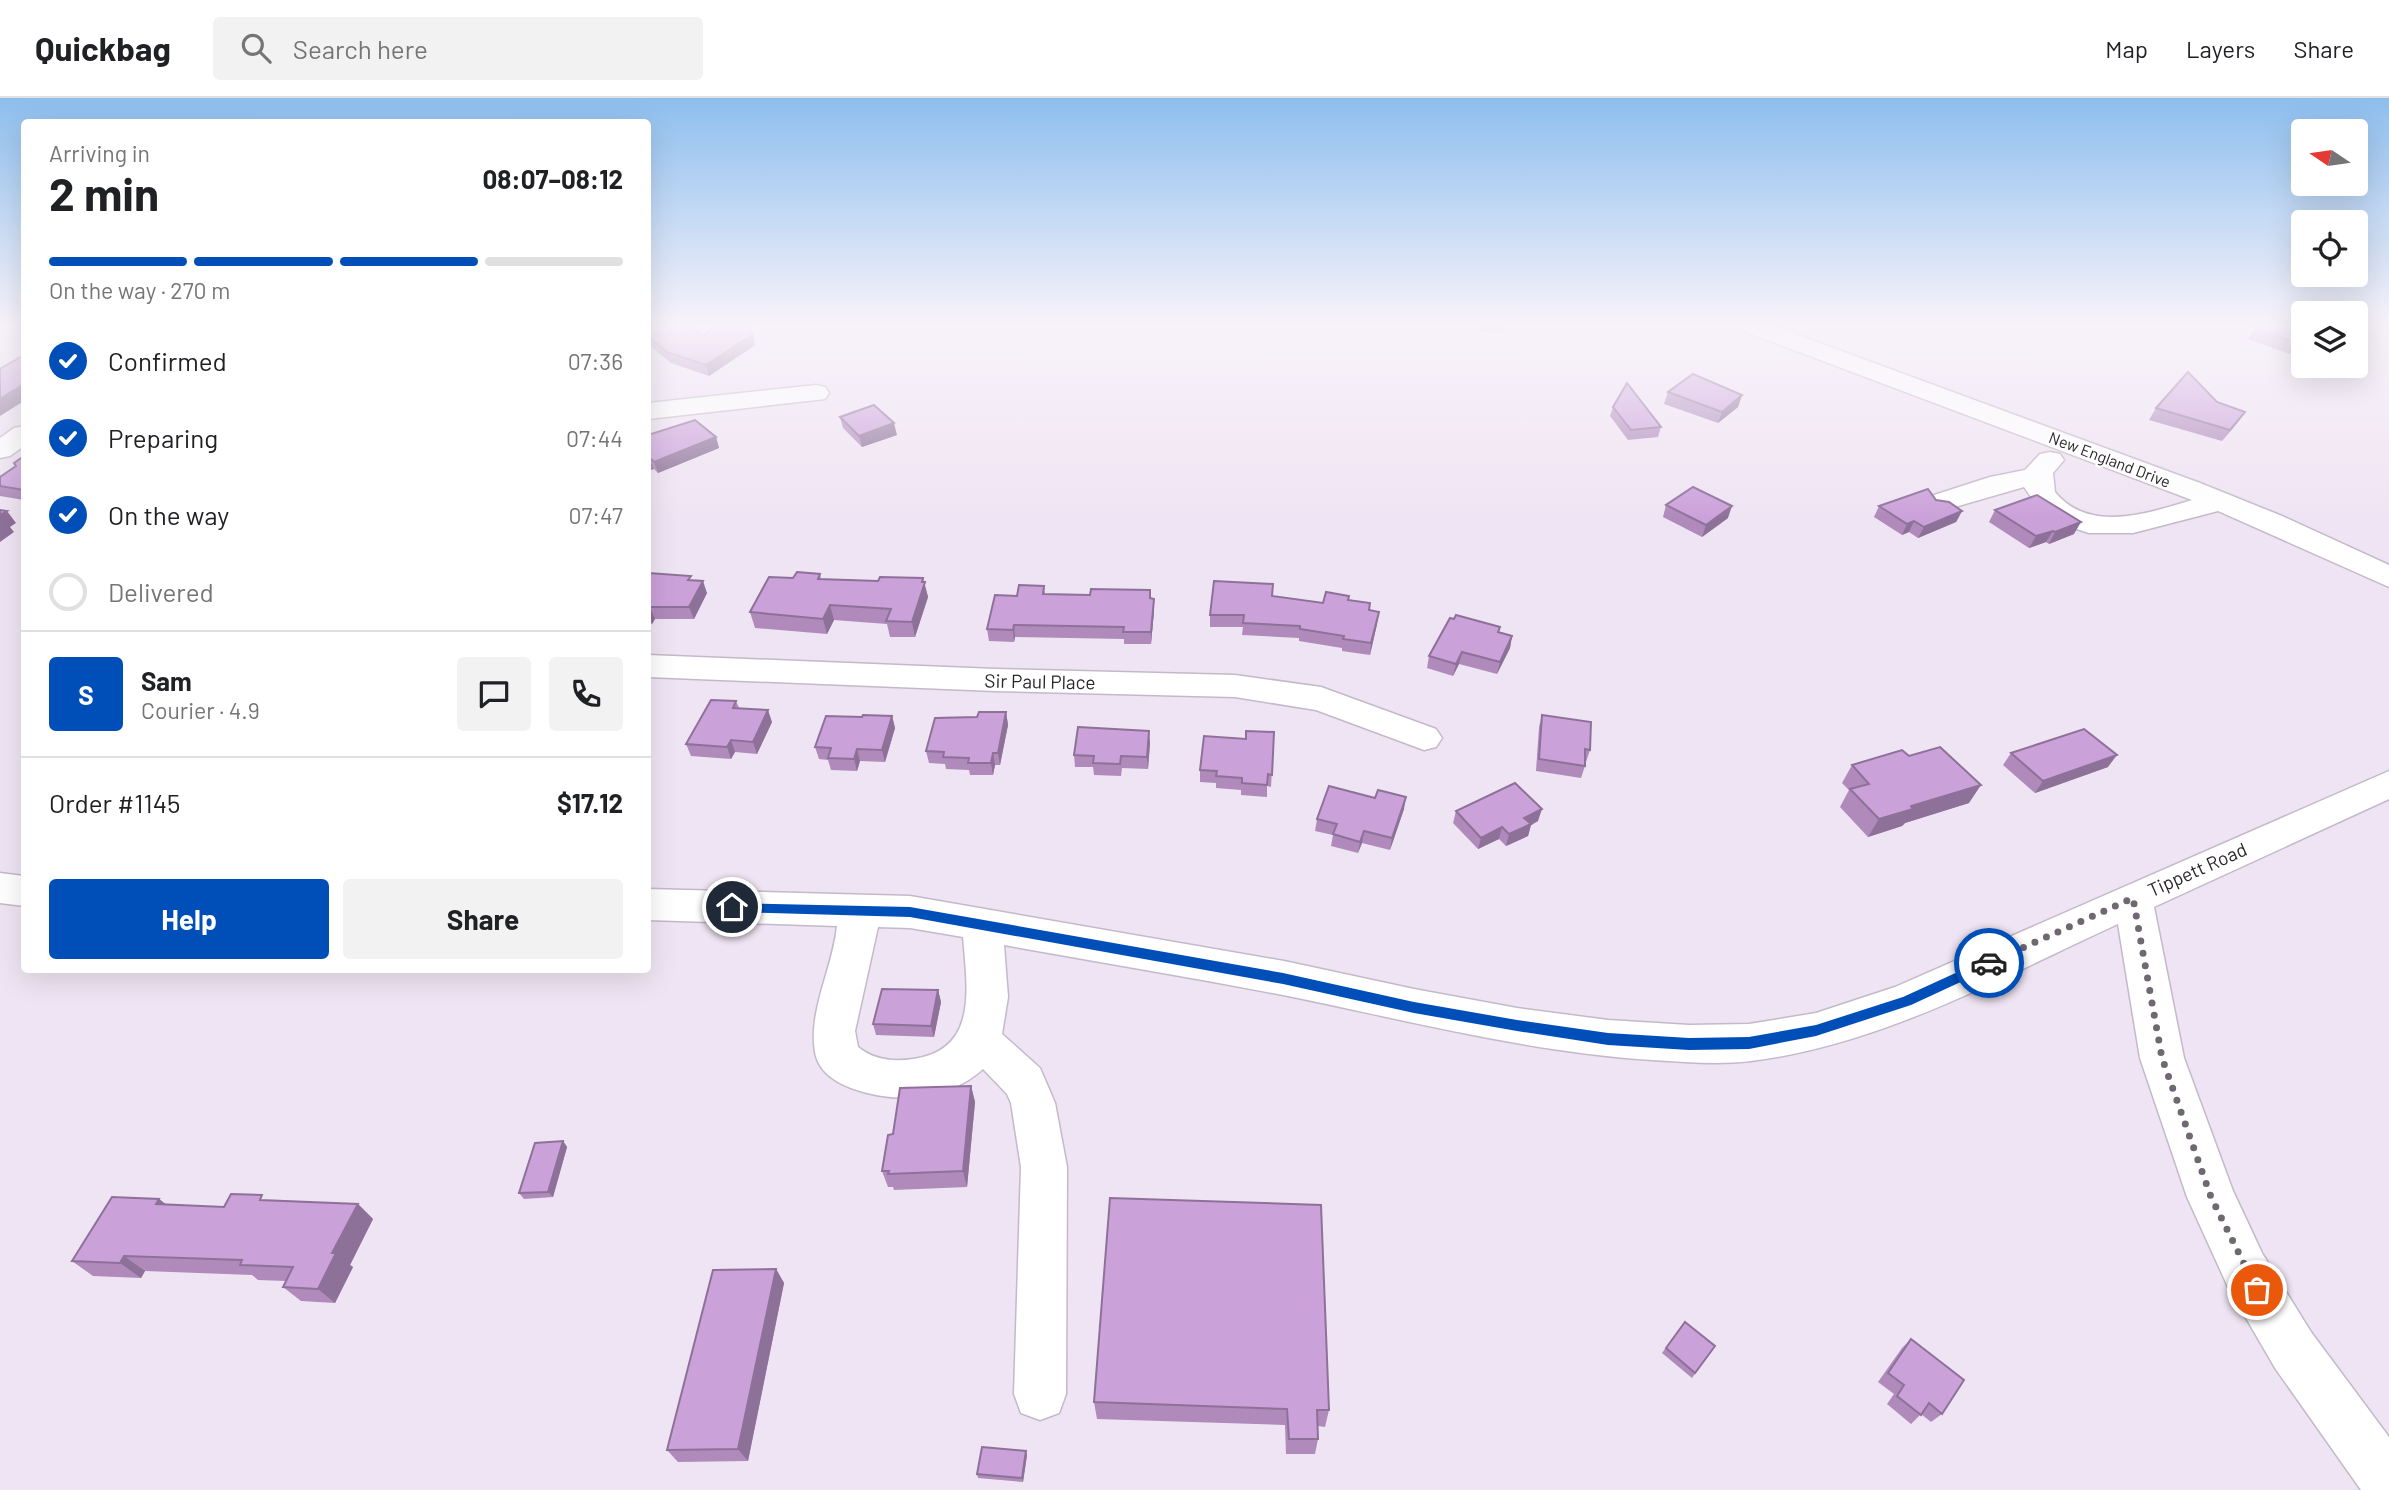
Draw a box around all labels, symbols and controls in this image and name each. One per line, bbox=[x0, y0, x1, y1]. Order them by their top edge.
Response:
search box bbox=[213, 17, 703, 80]
text: Quickbag bbox=[35, 28, 171, 68]
icon: search bbox=[237, 29, 275, 67]
text: Search here bbox=[293, 33, 428, 64]
text: Map bbox=[2105, 34, 2148, 63]
text: Layers bbox=[2186, 34, 2255, 63]
text: Share bbox=[2293, 34, 2354, 63]
north arrow bbox=[2291, 119, 2368, 196]
map controls bbox=[2291, 119, 2368, 378]
text: Arriving in bbox=[49, 139, 150, 167]
text: 08:07–08:12 bbox=[482, 163, 623, 194]
text: 2 min bbox=[49, 165, 159, 220]
button: locate bbox=[2291, 210, 2368, 287]
text: On the way · 270 m bbox=[49, 276, 230, 304]
button: layers bbox=[2291, 301, 2368, 378]
icon: check bbox=[49, 342, 87, 380]
text: Confirmed bbox=[108, 345, 227, 376]
text: 07:36 bbox=[568, 347, 623, 375]
icon: check bbox=[49, 419, 87, 457]
text: Preparing bbox=[108, 422, 218, 453]
text: 07:44 bbox=[566, 424, 623, 452]
street label: New England Drive bbox=[2047, 427, 2173, 491]
icon: check bbox=[49, 496, 87, 534]
text: On the way bbox=[108, 499, 229, 530]
text: 07:47 bbox=[568, 501, 623, 529]
text: Delivered bbox=[108, 576, 214, 607]
button: chat bbox=[457, 657, 531, 731]
button: phone bbox=[549, 657, 623, 731]
text: Sam bbox=[141, 665, 192, 696]
street label: Sir Paul Place bbox=[984, 669, 1096, 693]
text: S bbox=[78, 679, 94, 710]
text: Courier · 4.9 bbox=[141, 696, 260, 724]
text: Order #1145 bbox=[49, 787, 180, 818]
text: $17.12 bbox=[557, 787, 623, 818]
street label: Tippett Road bbox=[2144, 837, 2250, 901]
pin bbox=[702, 877, 762, 937]
button: Help bbox=[49, 879, 329, 959]
button: Share bbox=[343, 879, 623, 959]
icon: home bbox=[713, 888, 751, 926]
courier bbox=[1954, 928, 2024, 998]
icon: car bbox=[1970, 944, 2008, 982]
pin bbox=[2227, 1260, 2287, 1320]
icon: bag bbox=[2238, 1271, 2276, 1309]

